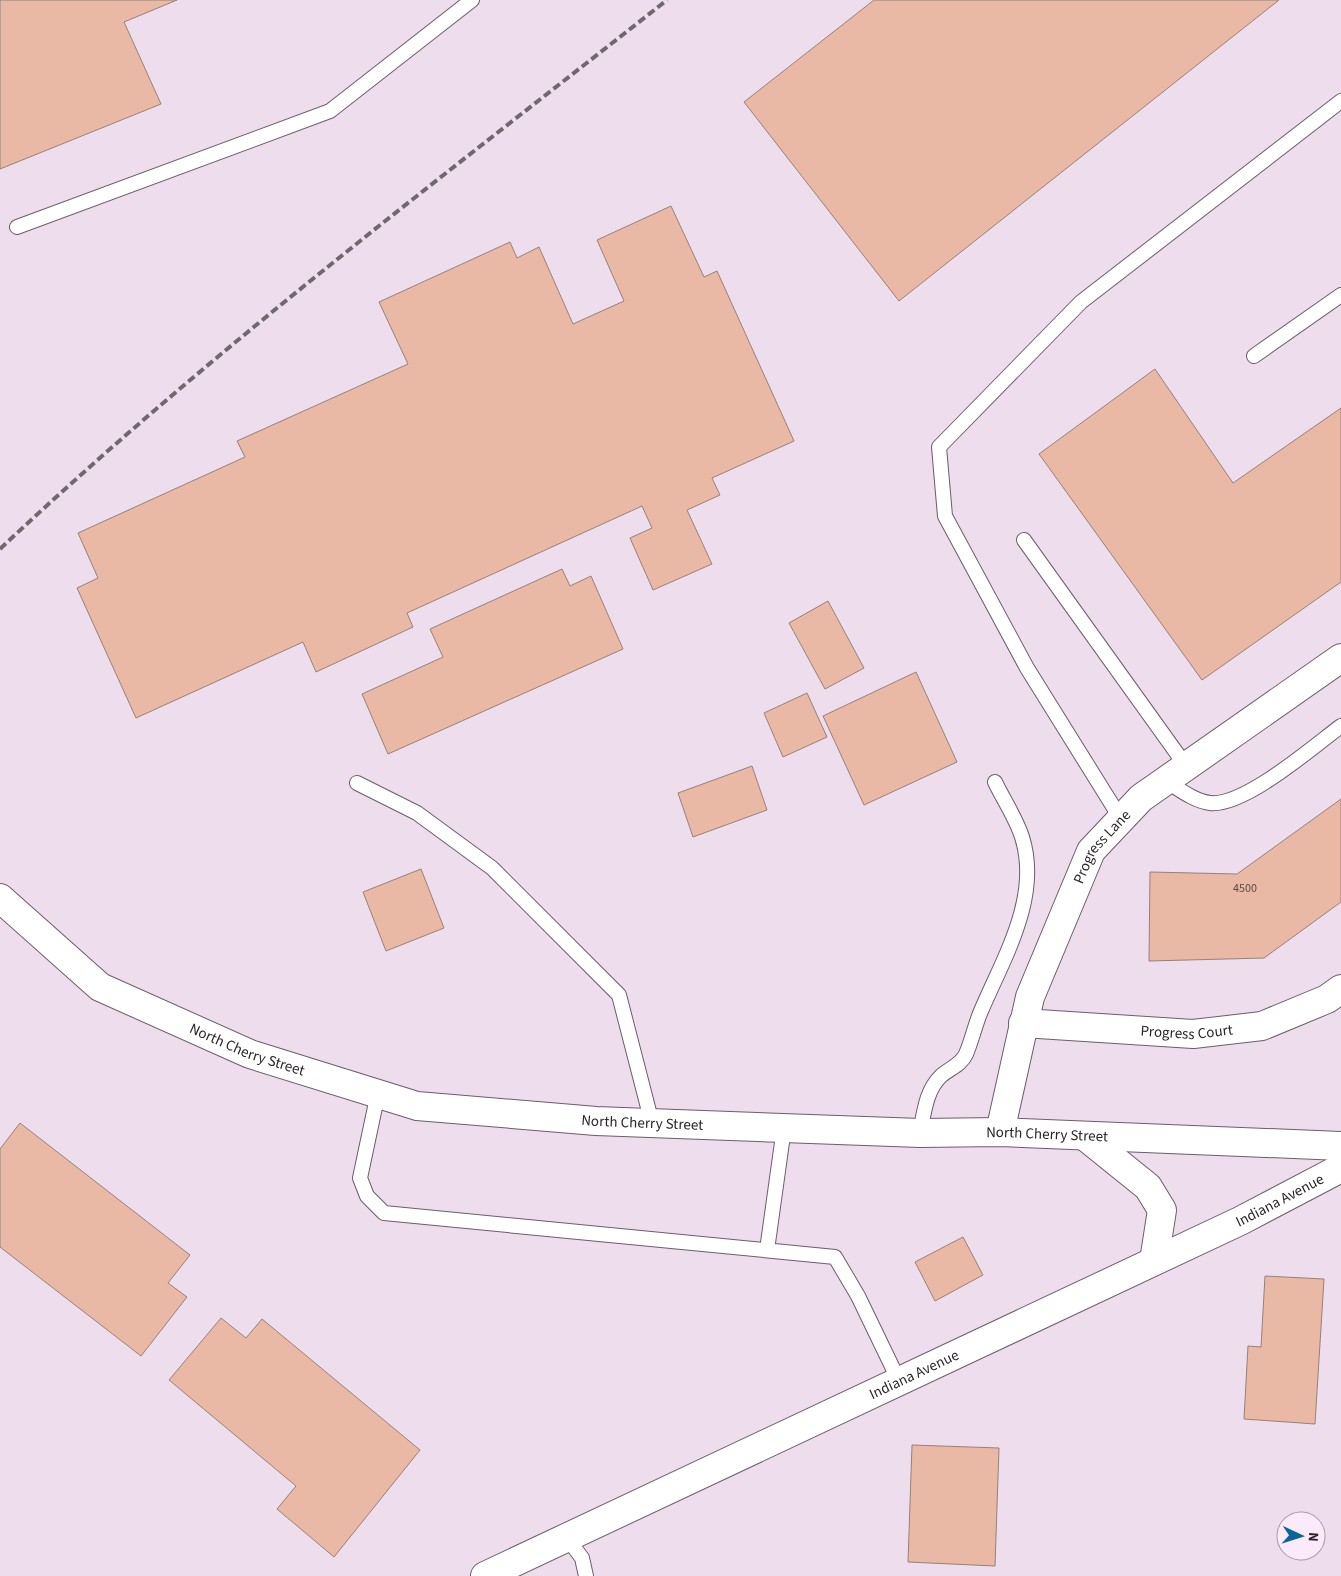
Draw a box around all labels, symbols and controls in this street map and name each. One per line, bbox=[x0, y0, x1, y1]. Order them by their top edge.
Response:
street label: Progress Lane bbox=[1068, 805, 1136, 887]
house number: 4500 bbox=[1233, 880, 1257, 897]
street label: North Cherry Street bbox=[186, 1018, 307, 1081]
street label: Progress Court bbox=[1140, 1019, 1234, 1045]
street label: North Cherry Street bbox=[580, 1110, 704, 1136]
street label: North Cherry Street bbox=[986, 1122, 1108, 1147]
street label: Indiana Avenue bbox=[1232, 1169, 1328, 1233]
street label: Indiana Avenue bbox=[866, 1345, 962, 1405]
north arrow bbox=[1276, 1511, 1326, 1561]
text: N bbox=[1303, 1531, 1323, 1542]

